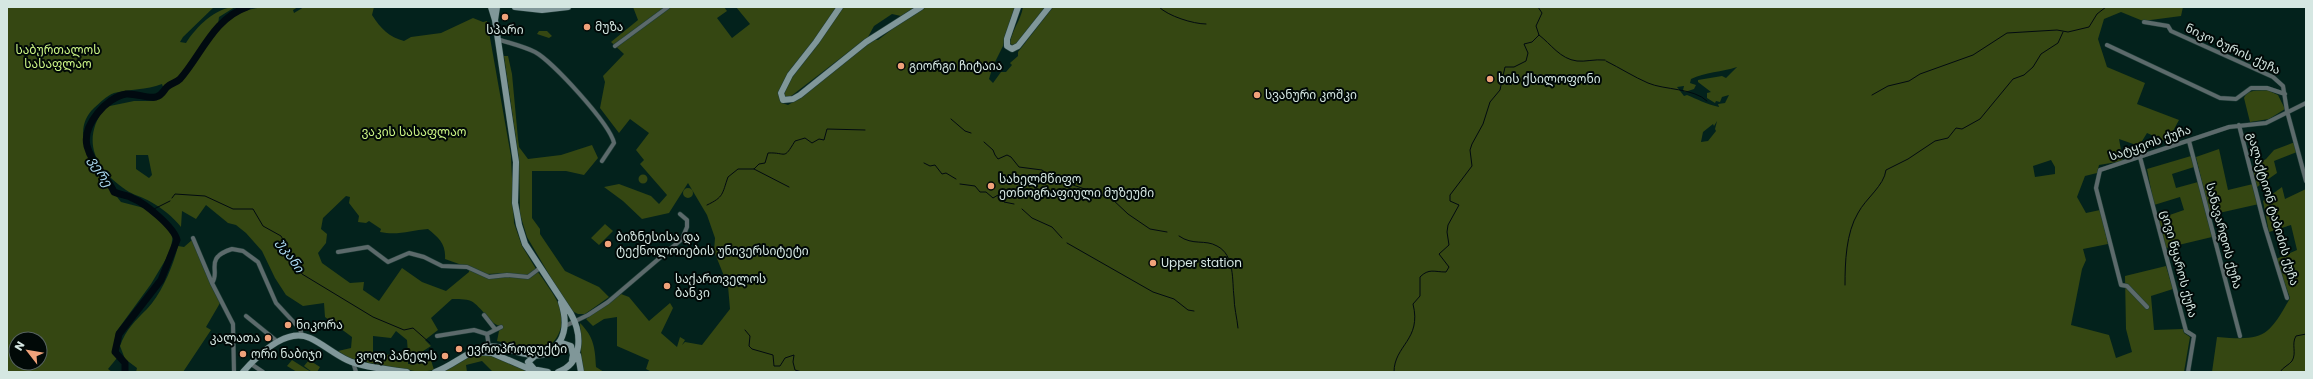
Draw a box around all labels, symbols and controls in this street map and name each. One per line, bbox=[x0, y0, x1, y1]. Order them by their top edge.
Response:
marker: სპარი bbox=[500, 12, 510, 22]
place label: მუზა bbox=[595, 18, 623, 35]
street label: ნიკო ბურის ქუჩა bbox=[2183, 19, 2284, 78]
place label: სპარი bbox=[486, 21, 524, 38]
marker: მუზა bbox=[582, 22, 592, 32]
park label: საბურთალოს სასაფლაო bbox=[15, 41, 101, 72]
place label: გიორგი ჩიტაია bbox=[909, 57, 1002, 74]
marker: გიორგი ჩიტაია bbox=[896, 61, 906, 71]
place label: ხის ქსილოფონი bbox=[1498, 70, 1601, 87]
marker: ხის ქსილოფონი bbox=[1485, 74, 1495, 84]
place label: სვანური კოშკი bbox=[1265, 86, 1357, 103]
marker: სვანური კოშკი bbox=[1252, 90, 1262, 100]
street label: სატყეოს ქუჩა bbox=[2107, 121, 2193, 164]
park label: ვაკის სასაფლაო bbox=[362, 123, 466, 140]
street label: გალაქტიონ ტაბიძის ქუჩა bbox=[2243, 130, 2304, 288]
water label: ვერე bbox=[84, 152, 117, 191]
place label: სახელმწიფო ეთნოგრაფიული მუზეუმი bbox=[999, 170, 1154, 201]
marker: სახელმწიფო ეთნოგრაფიული მუზეუმი bbox=[986, 181, 996, 191]
street label: სანავარდოს ქუჩა bbox=[2202, 181, 2247, 291]
street label: ცივი წყაროს ქუჩა bbox=[2157, 208, 2202, 319]
place label: ბიზნესისა და ტექნოლოიების უნივერსიტეტი bbox=[616, 228, 809, 259]
water label: უკანი bbox=[272, 234, 309, 277]
marker: ბიზნესისა და ტექნოლოიების უნივერსიტეტი bbox=[603, 239, 613, 249]
place label: Upper station bbox=[1161, 254, 1242, 271]
marker: Upper station bbox=[1148, 258, 1158, 268]
place label: საქართველოს ბანკი bbox=[675, 270, 766, 301]
marker: საქართველოს ბანკი bbox=[662, 281, 672, 291]
place label: ნიკორა bbox=[296, 316, 343, 333]
marker: ნიკორა bbox=[283, 320, 293, 330]
place label: კალათა bbox=[210, 329, 260, 346]
north arrow bbox=[8, 331, 48, 371]
marker: კალათა bbox=[263, 333, 273, 343]
text: N bbox=[10, 338, 28, 354]
place label: ევროპროდუქტი bbox=[467, 340, 567, 357]
marker: ევროპროდუქტი bbox=[454, 344, 464, 354]
place label: ორი ნაბიჯი bbox=[251, 345, 322, 362]
place label: ვოლ პანელს bbox=[356, 347, 437, 364]
marker: ორი ნაბიჯი bbox=[238, 349, 248, 359]
marker: ვოლ პანელს bbox=[440, 351, 450, 361]

